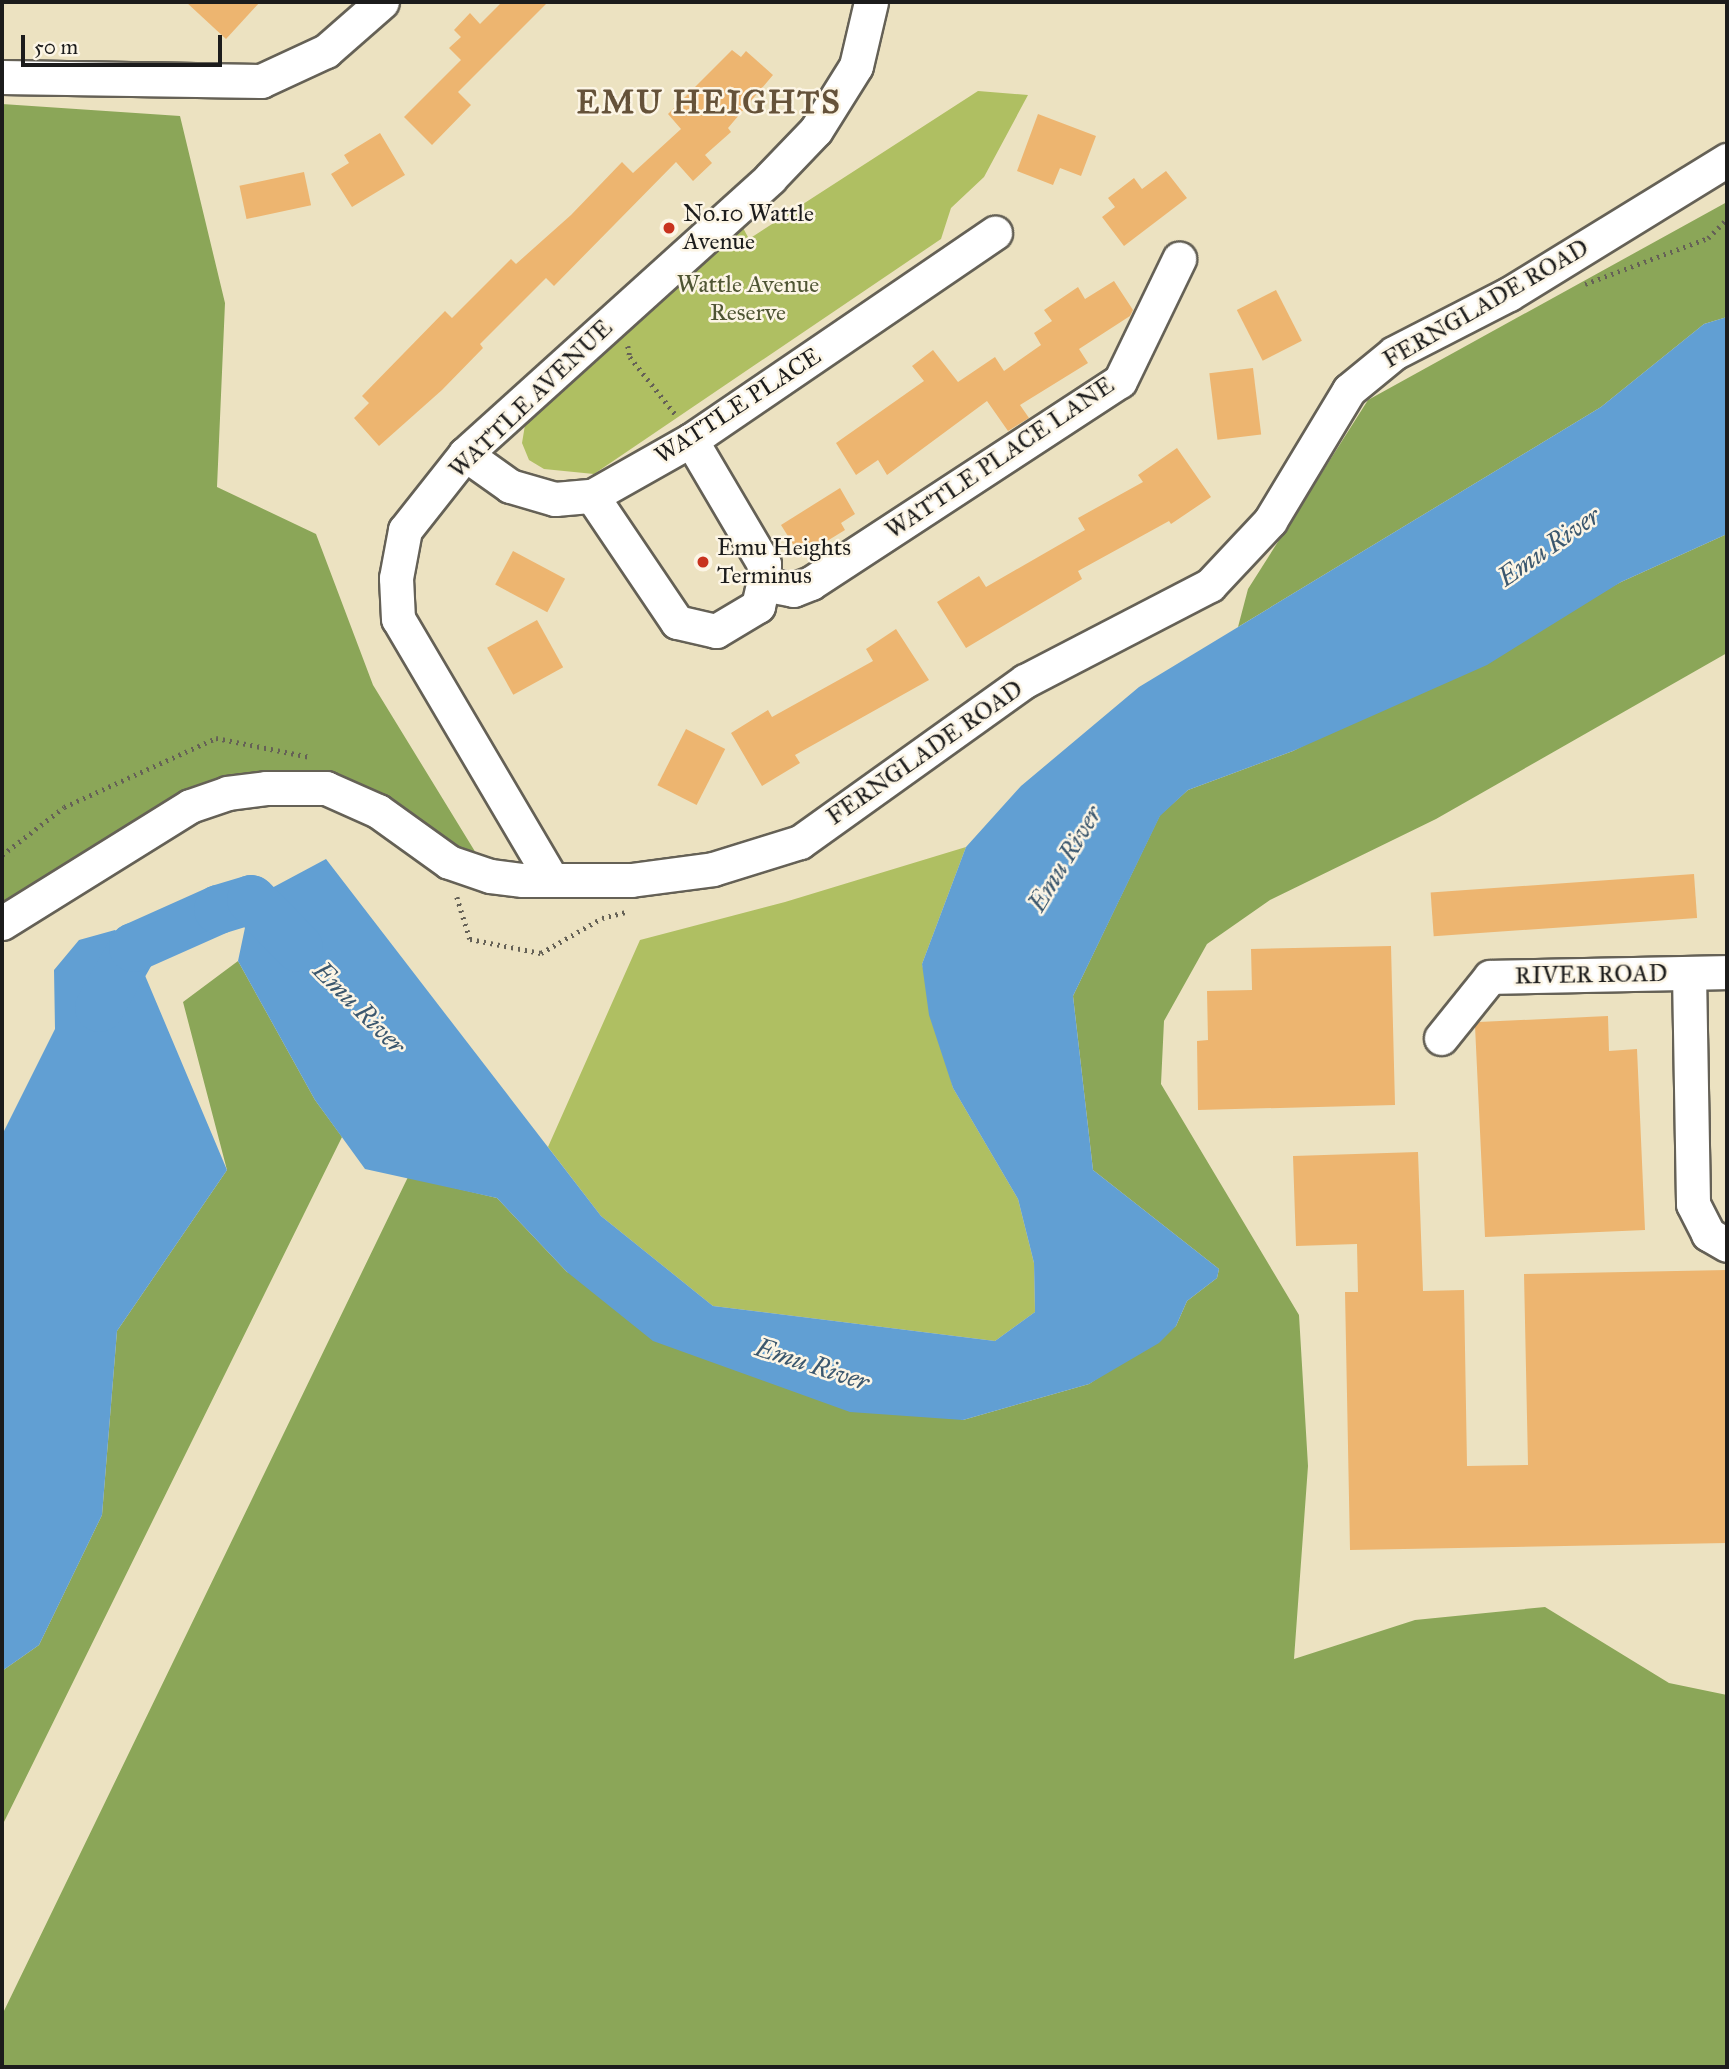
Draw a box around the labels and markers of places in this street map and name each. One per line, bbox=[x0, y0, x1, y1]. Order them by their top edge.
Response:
place label: No.10 Wattle Avenue bbox=[683, 200, 814, 256]
marker: No.10 Wattle Avenue bbox=[661, 220, 677, 236]
place label: Emu Heights Terminus bbox=[717, 534, 851, 590]
marker: Emu Heights Terminus bbox=[695, 554, 711, 570]

